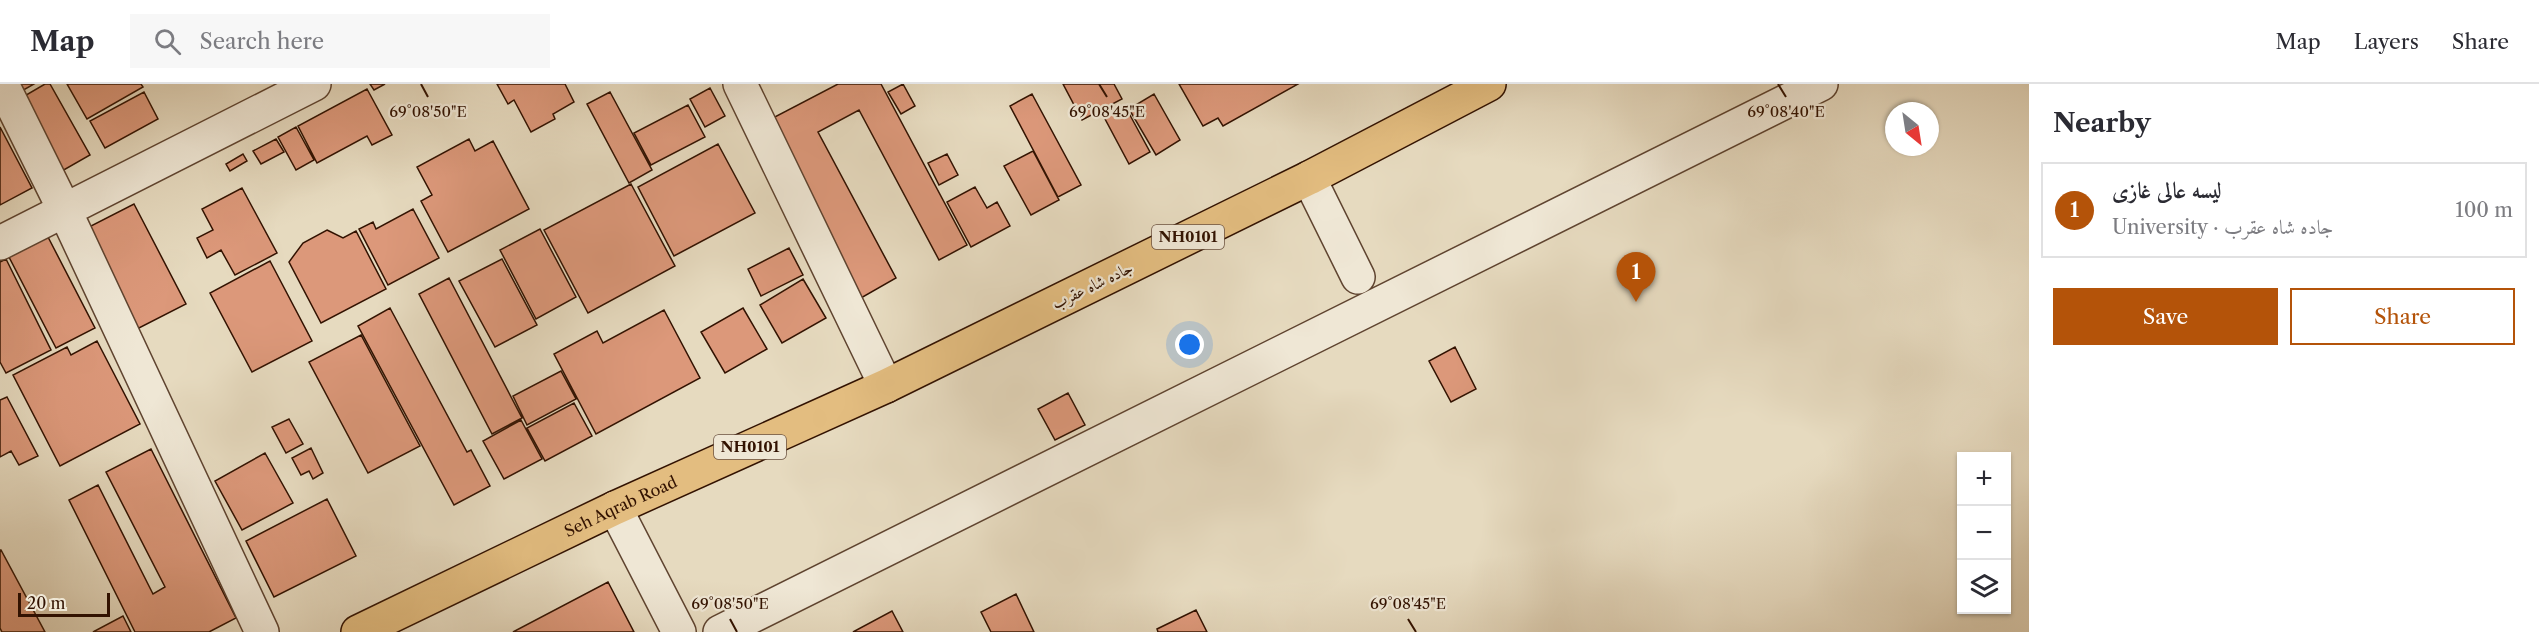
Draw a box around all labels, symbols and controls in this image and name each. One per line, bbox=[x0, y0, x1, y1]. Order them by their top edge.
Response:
search box bbox=[130, 14, 550, 68]
text: Map bbox=[30, 24, 94, 58]
icon: search bbox=[151, 25, 184, 58]
text: Search here bbox=[199, 28, 324, 55]
text: Map bbox=[2276, 29, 2321, 54]
text: Layers bbox=[2354, 29, 2419, 54]
text: Share bbox=[2452, 29, 2509, 54]
text: 69°08'50"E bbox=[389, 102, 467, 121]
text: 69°08'45"E bbox=[1069, 102, 1145, 121]
text: 69°08'40"E bbox=[1747, 102, 1825, 121]
north arrow bbox=[1885, 102, 1939, 156]
text: Nearby bbox=[2053, 107, 2151, 139]
text: لیسه عالی غازی bbox=[2112, 177, 2222, 204]
text: 1 bbox=[2070, 198, 2079, 222]
text: 100 m bbox=[2455, 198, 2513, 222]
text: University · جاده شاه عقرب bbox=[2112, 215, 2333, 239]
road number: NH0101 bbox=[1152, 225, 1224, 249]
pin: 1 bbox=[1616, 252, 1656, 302]
street label: جاده شاه عقرب bbox=[1048, 257, 1136, 314]
button: Save bbox=[2053, 288, 2278, 345]
button: Share bbox=[2290, 288, 2515, 345]
your location bbox=[1175, 330, 1204, 359]
road number: NH0101 bbox=[714, 435, 786, 459]
map controls bbox=[1957, 452, 2011, 614]
button: + bbox=[1957, 452, 2011, 506]
street label: Seh Aqrab Road bbox=[561, 471, 680, 541]
button: − bbox=[1957, 506, 2011, 560]
button: layers bbox=[1957, 560, 2011, 614]
scale bar bbox=[18, 590, 110, 618]
text: 20 m bbox=[27, 593, 66, 613]
text: 69°08'50"E bbox=[691, 594, 769, 613]
text: 69°08'45"E bbox=[1370, 594, 1446, 613]

